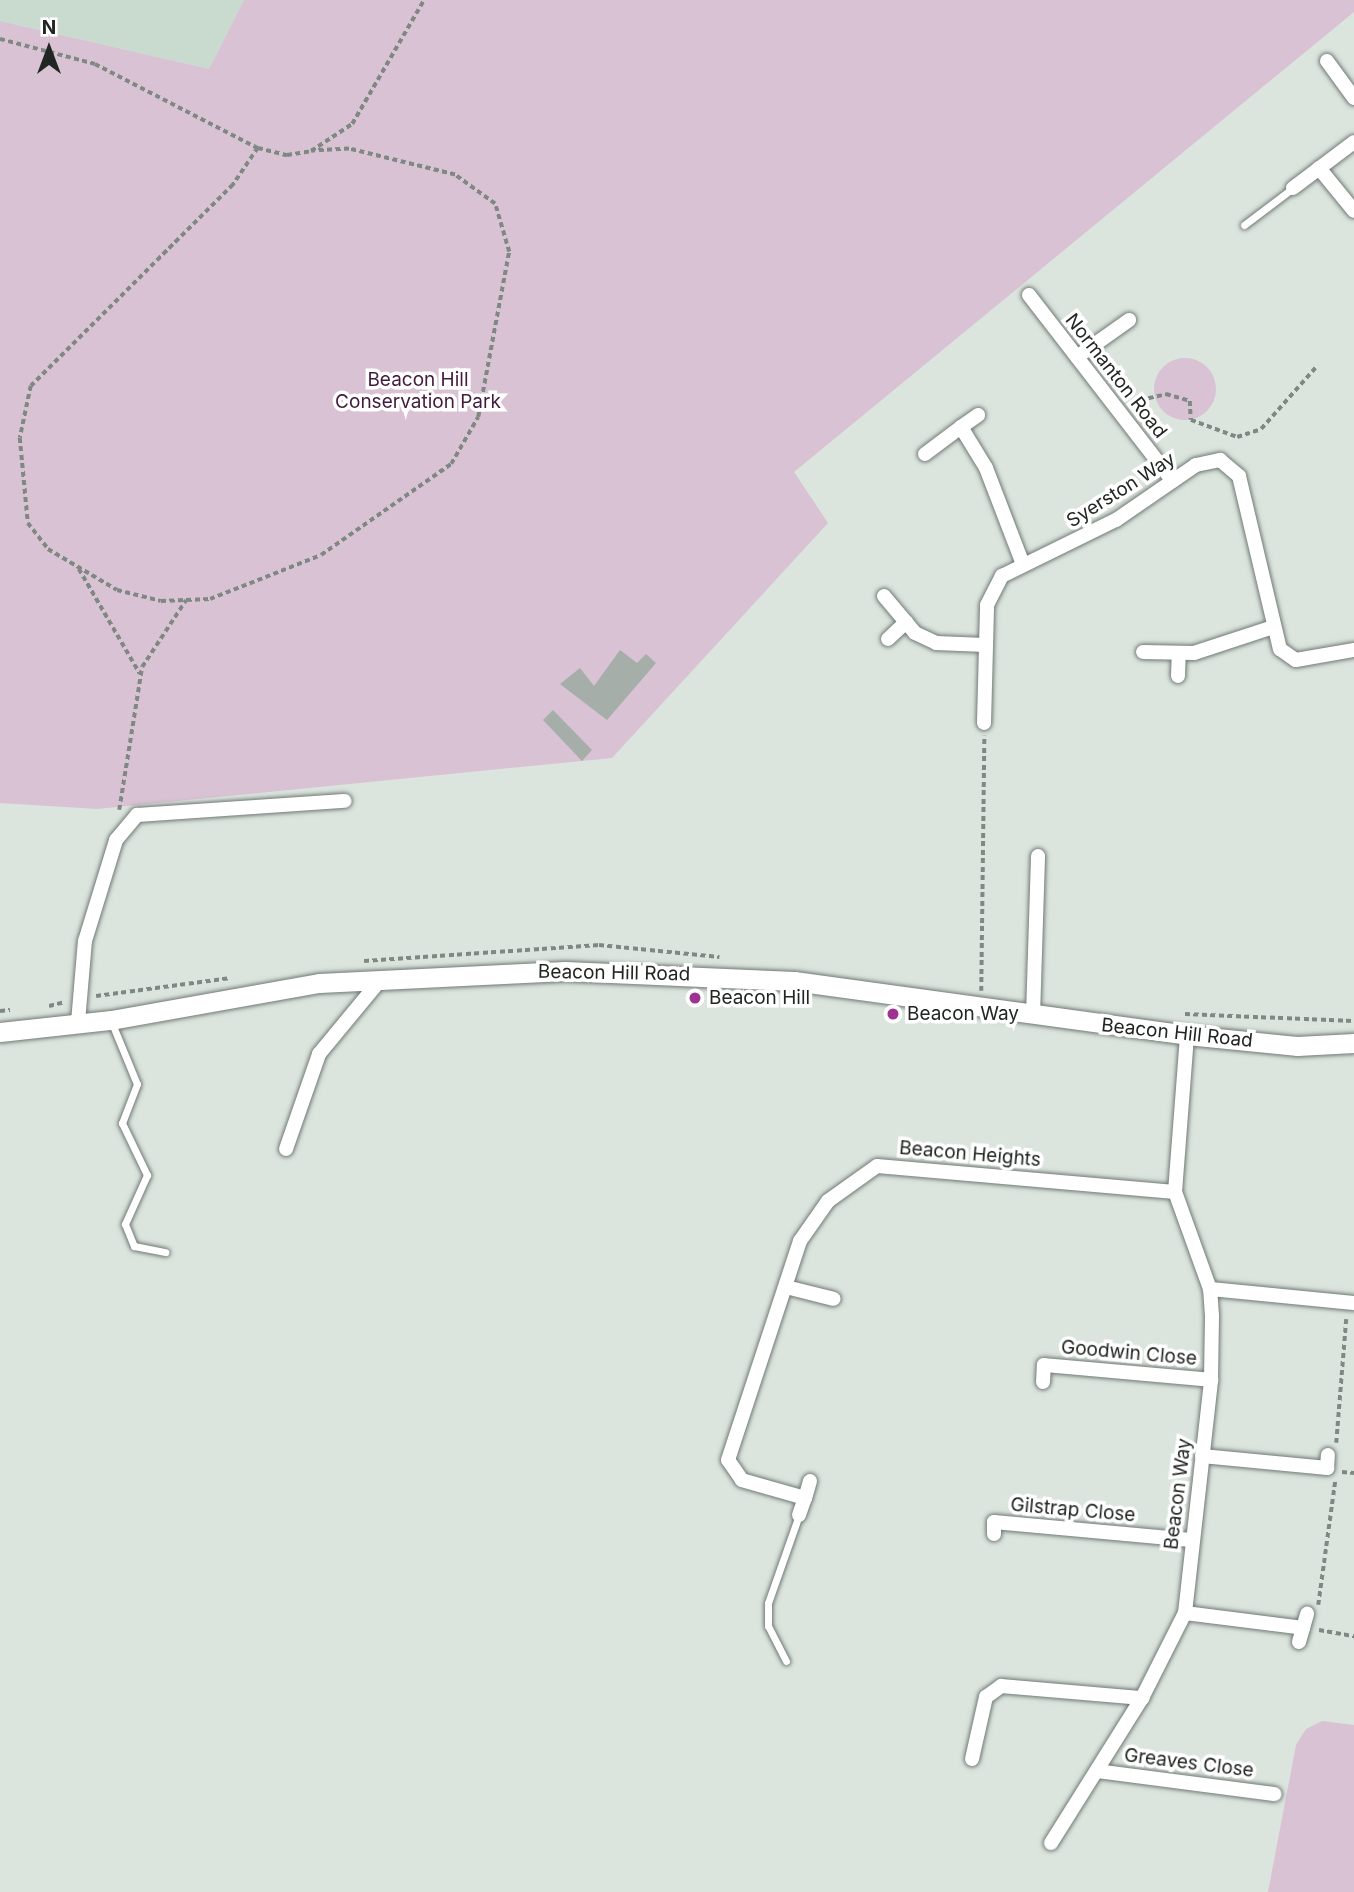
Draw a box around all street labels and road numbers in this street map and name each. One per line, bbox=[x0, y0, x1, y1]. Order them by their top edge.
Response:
street label: Normanton Road bbox=[1060, 309, 1172, 443]
street label: Syerston Way bbox=[1063, 448, 1179, 532]
street label: Beacon Hill Road bbox=[538, 960, 690, 986]
street label: Beacon Hill Road bbox=[1100, 1014, 1254, 1052]
street label: Beacon Heights bbox=[898, 1136, 1042, 1172]
street label: Goodwin Close bbox=[1060, 1336, 1198, 1370]
street label: Beacon Way bbox=[1160, 1437, 1196, 1551]
street label: Gilstrap Close bbox=[1010, 1493, 1136, 1527]
street label: Greaves Close bbox=[1123, 1744, 1255, 1782]

